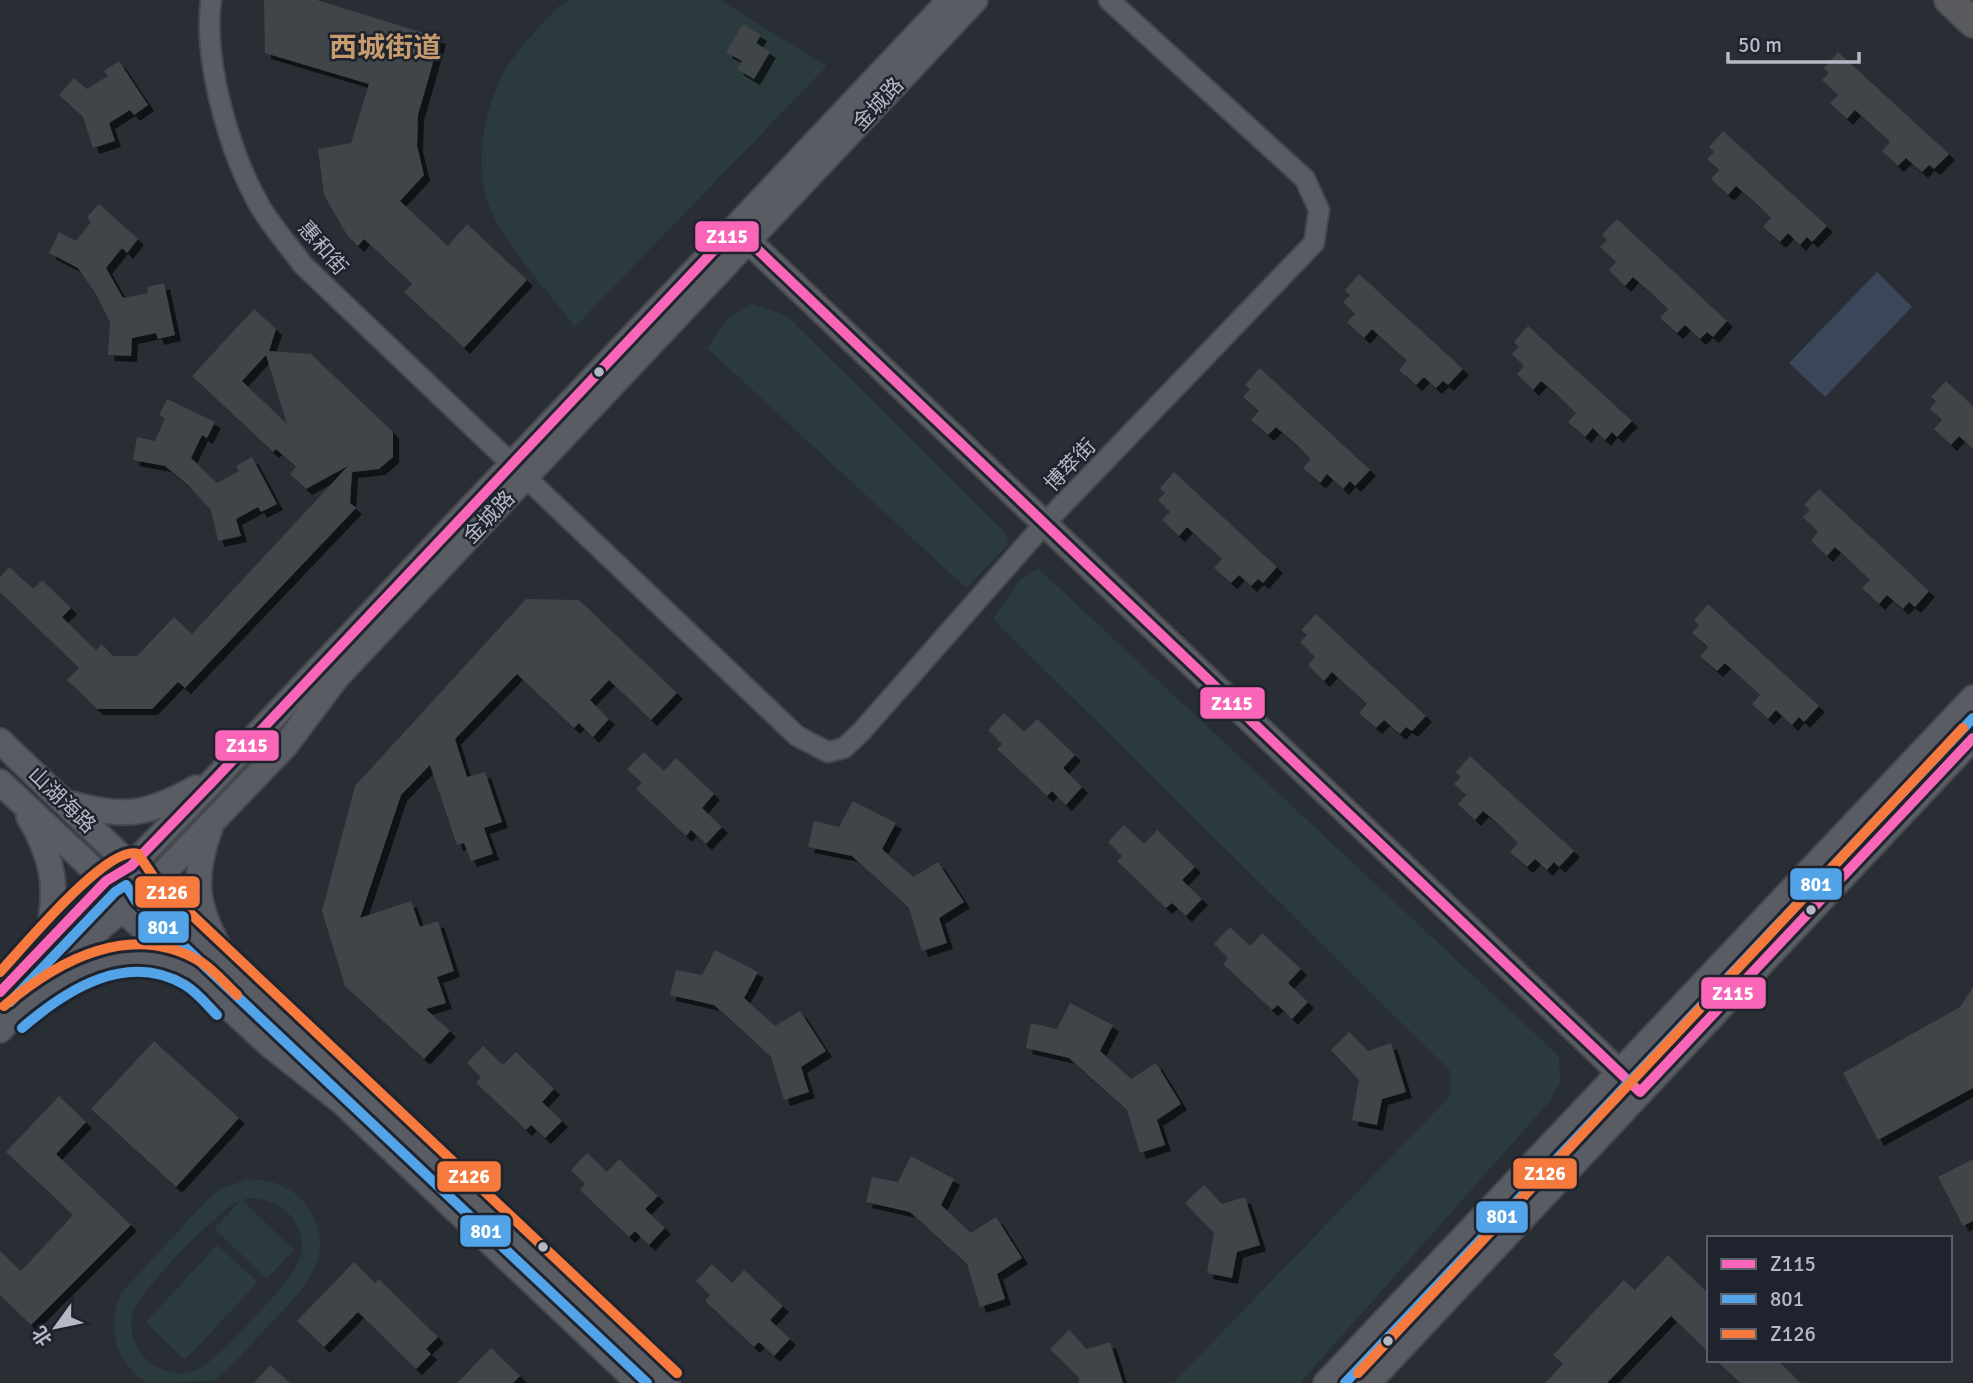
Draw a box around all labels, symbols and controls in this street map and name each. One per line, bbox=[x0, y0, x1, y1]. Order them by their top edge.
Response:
scale bar bbox=[1728, 21, 1859, 65]
district label: 西城街道 bbox=[329, 31, 441, 65]
text: 50 m bbox=[1738, 32, 1782, 58]
street label: 金城路 bbox=[847, 72, 909, 136]
street label: 惠和街 bbox=[293, 216, 353, 280]
line badge: Z115 bbox=[694, 220, 760, 253]
text: Z115 bbox=[706, 225, 748, 249]
unlabelled marker bbox=[592, 365, 606, 379]
street label: 博萃街 bbox=[1039, 433, 1101, 497]
street label: 金城路 bbox=[458, 485, 520, 549]
line badge: Z115 bbox=[1199, 686, 1266, 720]
text: Z115 bbox=[1211, 692, 1253, 716]
line badge: Z115 bbox=[214, 729, 280, 762]
text: Z115 bbox=[226, 734, 268, 758]
street label: 山湖海路 bbox=[23, 761, 101, 839]
line badge: 801 bbox=[1789, 867, 1843, 901]
text: 801 bbox=[1801, 873, 1831, 897]
line badge: Z126 bbox=[134, 875, 201, 909]
text: Z126 bbox=[146, 881, 188, 905]
unlabelled marker bbox=[1804, 903, 1818, 917]
line badge: 801 bbox=[137, 910, 190, 944]
text: 801 bbox=[148, 916, 178, 940]
line badge: Z115 bbox=[1700, 976, 1767, 1010]
text: Z115 bbox=[1712, 982, 1754, 1006]
line badge: Z126 bbox=[1512, 1157, 1578, 1190]
line badge: Z126 bbox=[436, 1160, 502, 1193]
text: Z126 bbox=[1524, 1162, 1566, 1186]
text: Z126 bbox=[448, 1165, 490, 1189]
line badge: 801 bbox=[1475, 1200, 1529, 1234]
text: 801 bbox=[1487, 1205, 1517, 1229]
line badge: 801 bbox=[459, 1214, 512, 1248]
text: 801 bbox=[471, 1220, 501, 1244]
legend bbox=[1707, 1236, 1952, 1362]
unlabelled marker bbox=[536, 1240, 550, 1254]
text: Z115 bbox=[1770, 1251, 1816, 1277]
text: 801 bbox=[1770, 1286, 1804, 1312]
north arrow bbox=[21, 1292, 91, 1362]
text: 北 bbox=[27, 1321, 58, 1350]
text: Z126 bbox=[1770, 1321, 1816, 1347]
unlabelled marker bbox=[1381, 1334, 1395, 1348]

